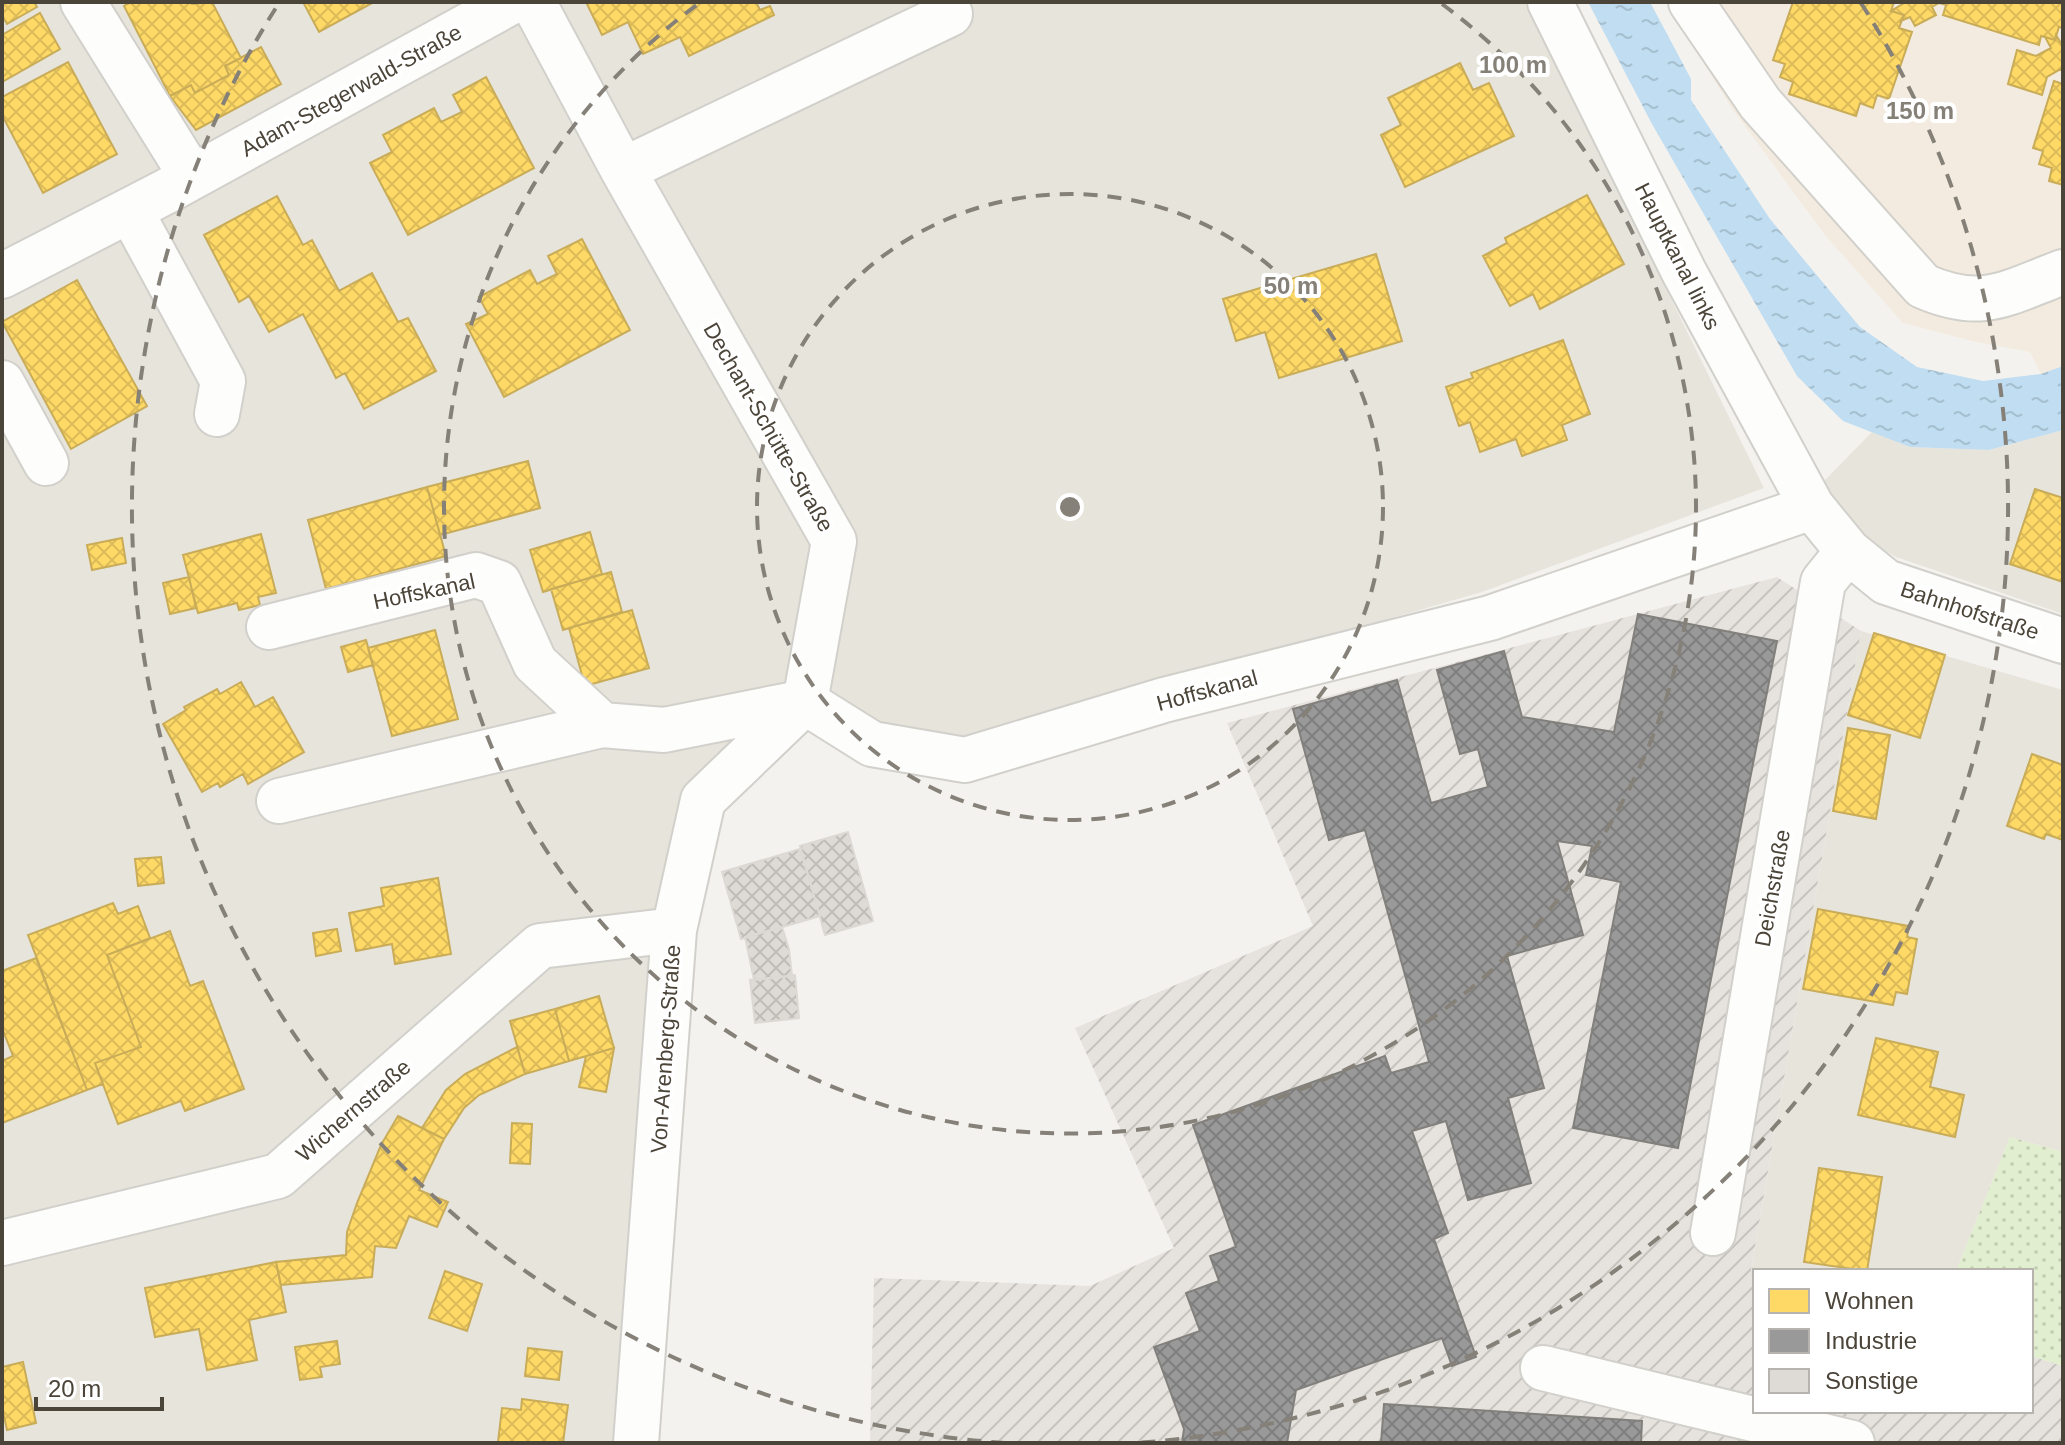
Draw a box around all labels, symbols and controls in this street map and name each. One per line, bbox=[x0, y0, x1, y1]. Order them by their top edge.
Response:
street label: Adam-Stegerwald-Straße bbox=[237, 19, 466, 162]
text: 100 m bbox=[1479, 51, 1547, 78]
text: 150 m bbox=[1886, 97, 1954, 124]
street label: Hauptkanal links bbox=[1630, 179, 1725, 334]
text: 50 m bbox=[1264, 272, 1318, 299]
street label: Dechant-Schütte-Straße bbox=[698, 318, 839, 536]
centre of rings bbox=[1056, 493, 1084, 521]
street label: Hoffskanal bbox=[371, 568, 477, 614]
street label: Bahnhofstraße bbox=[1897, 576, 2042, 645]
street label: Hoffskanal bbox=[1154, 665, 1260, 716]
street label: Deichstraße bbox=[1750, 828, 1795, 949]
street label: Von-Arenberg-Straße bbox=[646, 944, 685, 1154]
street label: Wichernstraße bbox=[291, 1054, 416, 1167]
legend bbox=[1753, 1269, 2033, 1413]
text: Wohnen bbox=[1825, 1287, 1914, 1314]
text: Industrie bbox=[1825, 1327, 1917, 1354]
scale bar bbox=[36, 1361, 162, 1411]
text: Sonstige bbox=[1825, 1367, 1918, 1394]
text: 20 m bbox=[48, 1375, 101, 1402]

